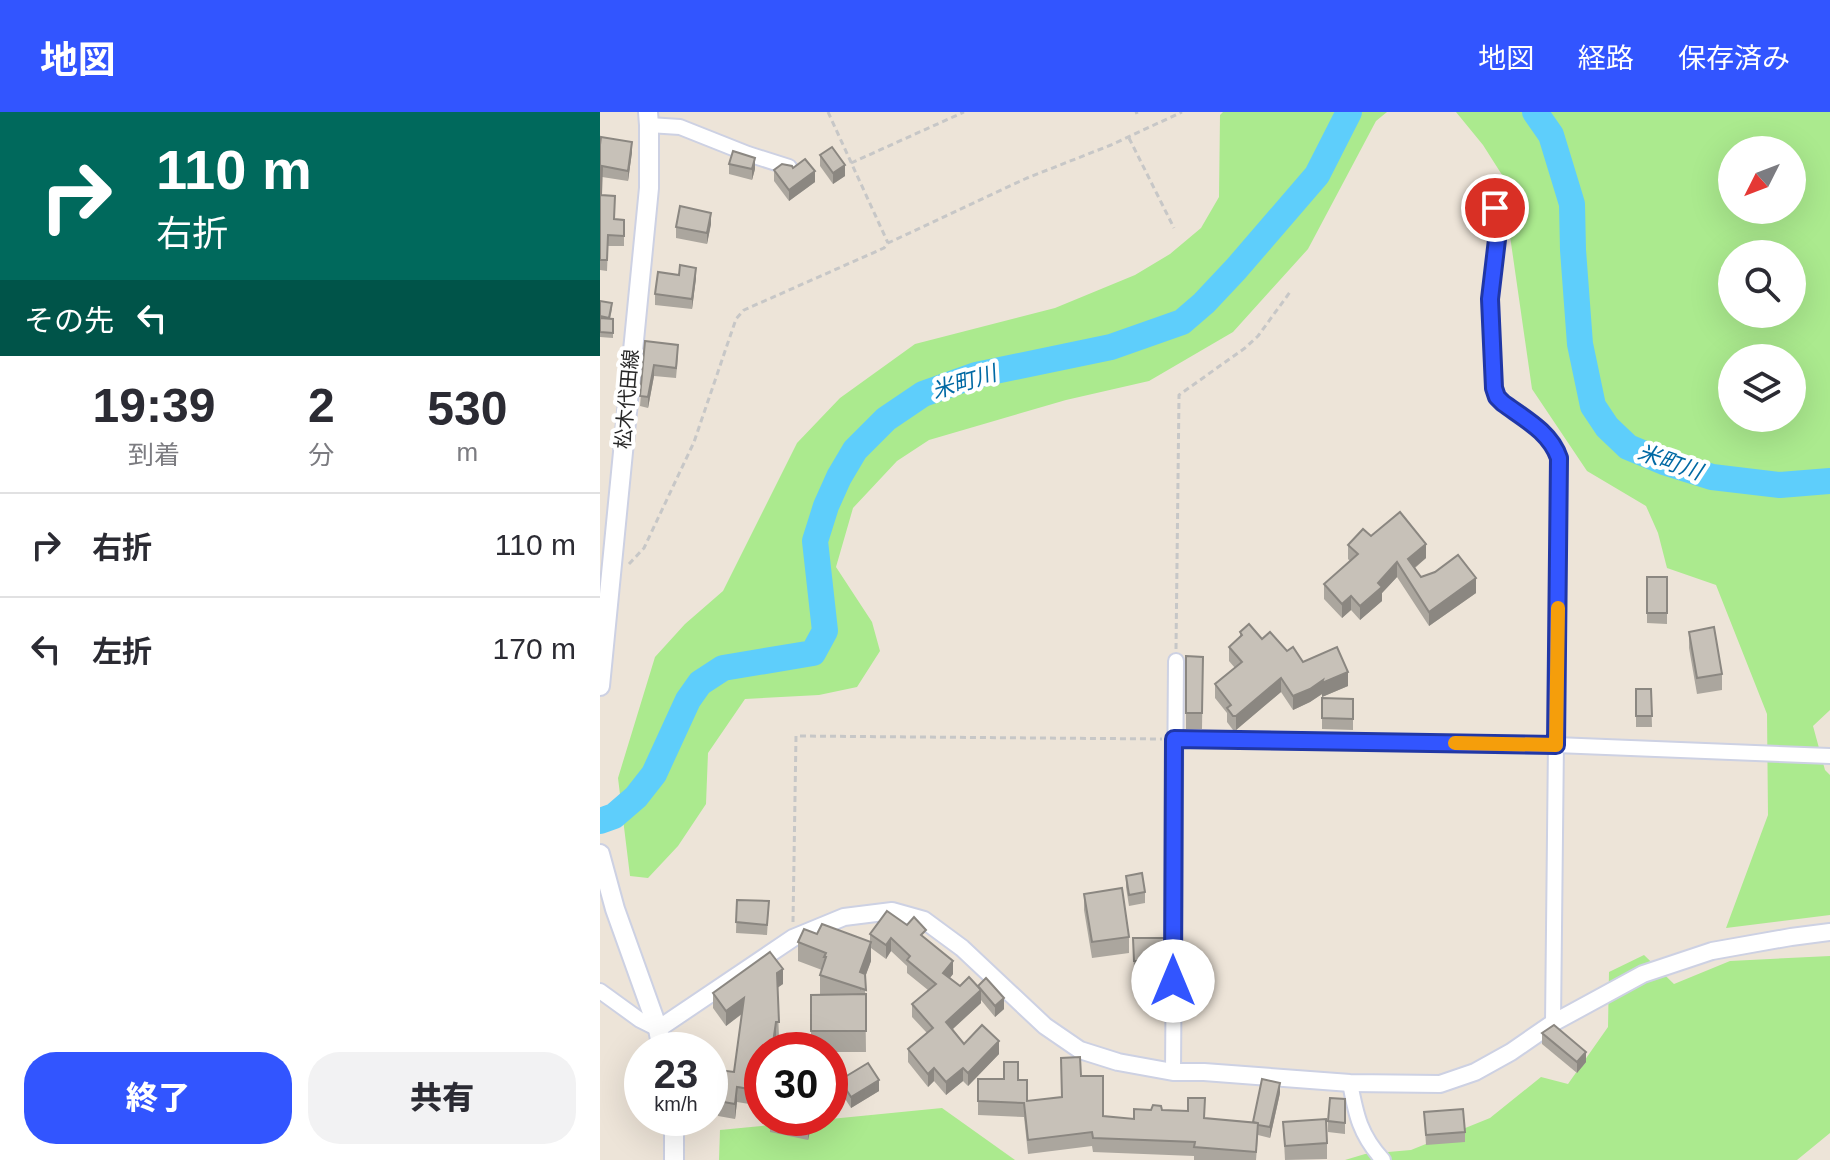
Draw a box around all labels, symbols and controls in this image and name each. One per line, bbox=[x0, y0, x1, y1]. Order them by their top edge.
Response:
text: 地図 bbox=[40, 39, 116, 81]
text: 地図 bbox=[1478, 43, 1534, 74]
text: 経路 bbox=[1578, 43, 1634, 74]
text: 保存済み bbox=[1678, 43, 1790, 74]
north arrow bbox=[1718, 136, 1806, 224]
map controls bbox=[1718, 136, 1806, 432]
text: 110 m bbox=[156, 138, 312, 201]
icon: right bbox=[24, 144, 128, 248]
pin bbox=[1461, 174, 1529, 242]
icon: arrive bbox=[1473, 186, 1517, 230]
text: 右折 bbox=[156, 213, 228, 254]
button: search bbox=[1718, 240, 1806, 328]
icon: left bbox=[130, 296, 174, 340]
text: その先 bbox=[24, 304, 114, 337]
button: layers bbox=[1718, 344, 1806, 432]
street label: 松木代田線 bbox=[612, 348, 642, 450]
water label: 米町川 bbox=[929, 360, 1001, 404]
text: 19:39 bbox=[93, 379, 215, 432]
text: 2 bbox=[308, 379, 335, 432]
text: 530 bbox=[427, 382, 507, 435]
text: m bbox=[457, 437, 478, 467]
water label: 米町川 bbox=[1635, 439, 1707, 485]
text: 到着 bbox=[128, 440, 180, 470]
text: 分 bbox=[308, 440, 334, 470]
icon: right bbox=[24, 523, 68, 567]
text: 110 m bbox=[495, 528, 576, 561]
text: 右折 bbox=[92, 531, 152, 564]
icon: left bbox=[24, 627, 68, 671]
text: 170 m bbox=[493, 632, 576, 665]
text: 左折 bbox=[92, 635, 152, 668]
position arrow bbox=[1131, 939, 1215, 1023]
speed limit sign: 30 bbox=[744, 1032, 848, 1136]
button: 終了 bbox=[24, 1052, 292, 1144]
button: 共有 bbox=[308, 1052, 576, 1144]
text: 23 bbox=[654, 1052, 698, 1096]
text: km/h bbox=[654, 1093, 698, 1115]

